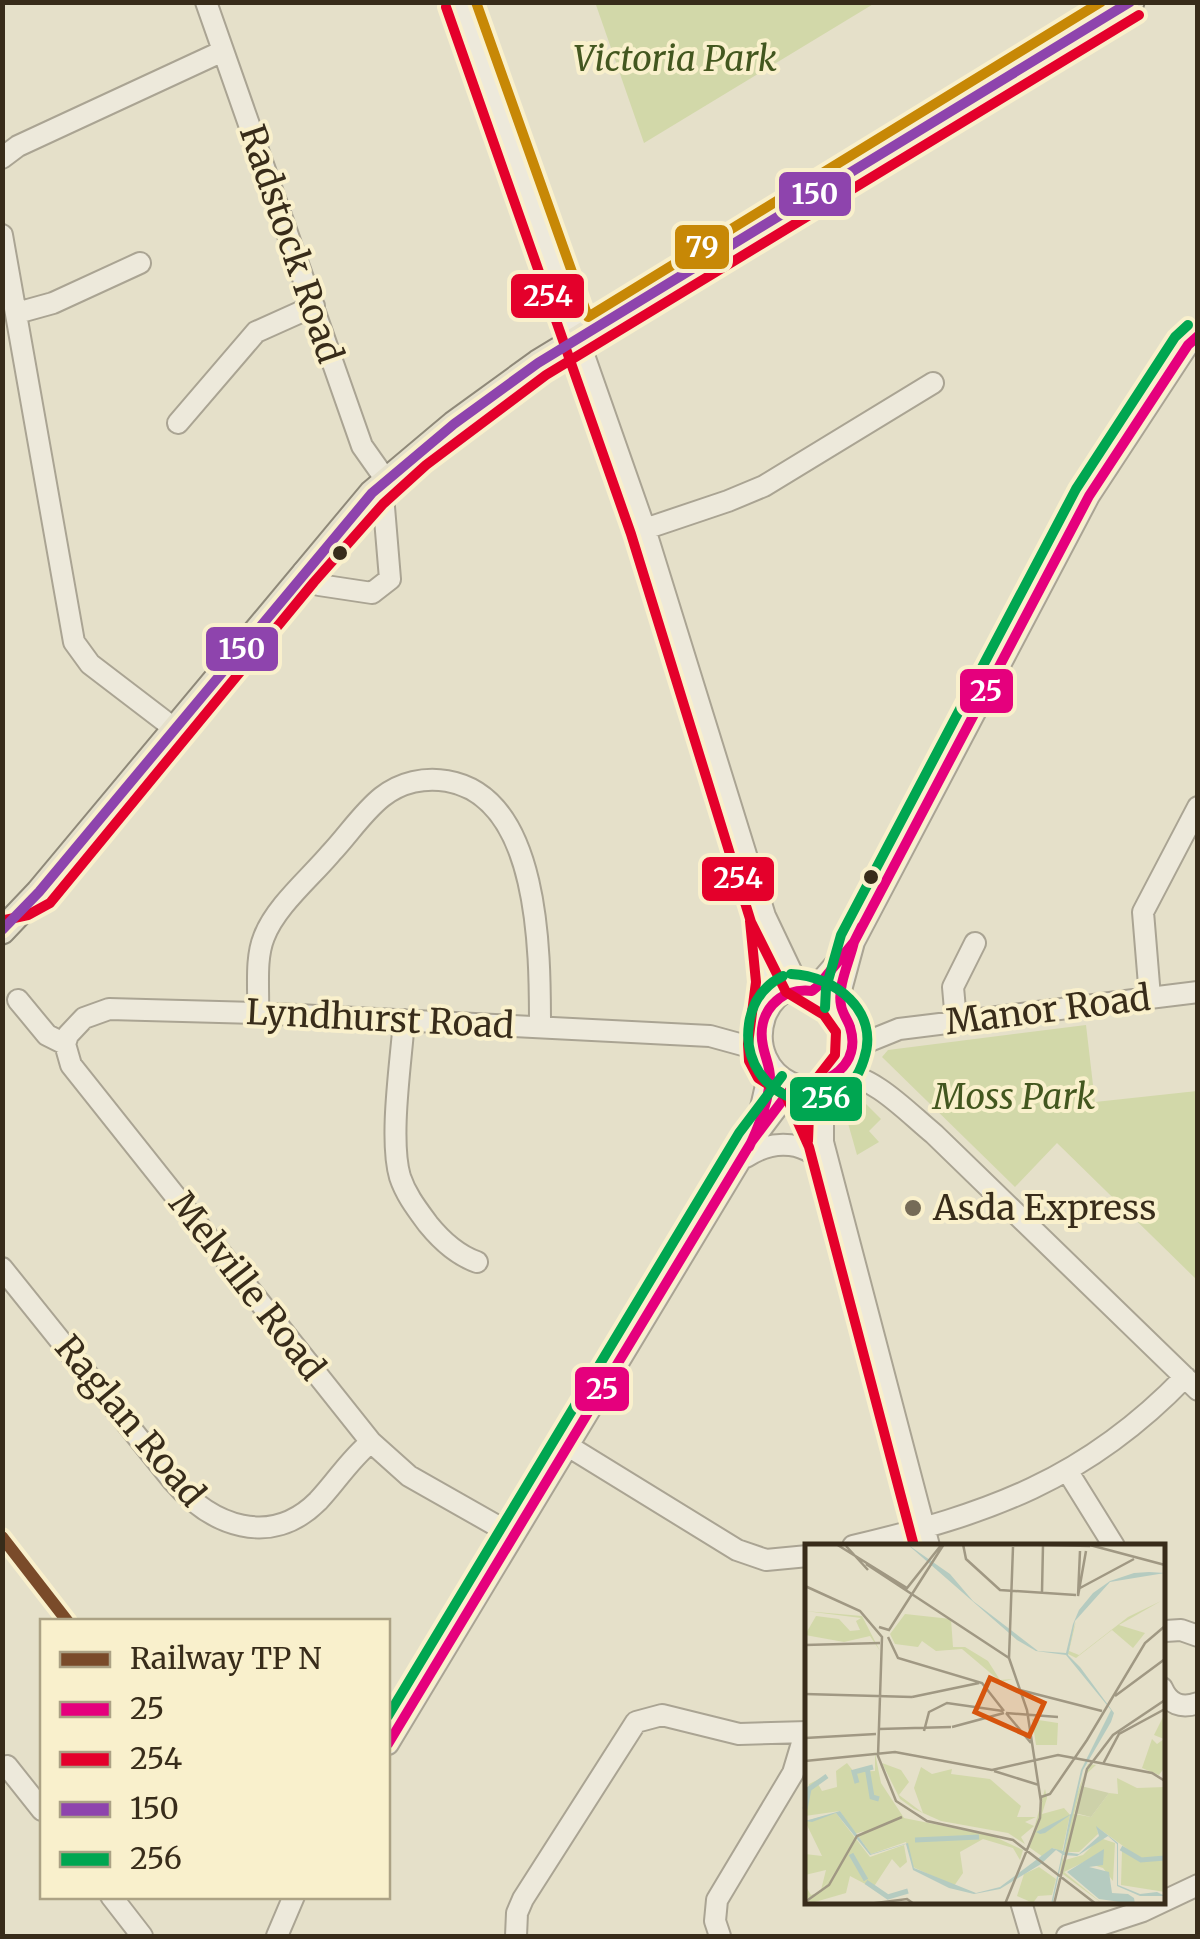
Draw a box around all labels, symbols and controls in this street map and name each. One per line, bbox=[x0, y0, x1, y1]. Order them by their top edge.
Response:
park label: Victoria Park bbox=[573, 37, 777, 81]
street label: Radstock Road bbox=[230, 119, 352, 369]
line badge: 150 bbox=[777, 170, 853, 218]
text: 150 bbox=[792, 176, 838, 212]
line badge: 79 bbox=[673, 223, 731, 271]
text: 79 bbox=[685, 229, 719, 265]
line badge: 254 bbox=[509, 272, 586, 320]
text: 254 bbox=[523, 278, 573, 314]
unlabelled marker bbox=[330, 543, 350, 563]
line badge: 150 bbox=[204, 625, 280, 673]
text: 150 bbox=[219, 631, 265, 667]
line badge: 25 bbox=[958, 667, 1015, 715]
text: 25 bbox=[970, 673, 1002, 709]
line badge: 254 bbox=[700, 855, 776, 903]
text: 254 bbox=[713, 860, 763, 896]
unlabelled marker bbox=[861, 867, 881, 887]
street label: Manor Road bbox=[943, 976, 1153, 1044]
street label: Lyndhurst Road bbox=[245, 990, 515, 1048]
line badge: 256 bbox=[788, 1075, 864, 1123]
park label: Moss Park bbox=[931, 1075, 1095, 1119]
text: 256 bbox=[801, 1080, 851, 1116]
street label: Melville Road bbox=[160, 1183, 334, 1389]
place label: Asda Express bbox=[932, 1186, 1156, 1230]
marker: Asda Express bbox=[902, 1197, 924, 1219]
street label: Raglan Road bbox=[46, 1326, 214, 1516]
line badge: 25 bbox=[573, 1365, 631, 1413]
text: 25 bbox=[586, 1371, 618, 1407]
inset map bbox=[805, 1544, 1165, 1904]
legend bbox=[40, 1619, 390, 1899]
text: Railway TP N bbox=[130, 1639, 322, 1677]
text: 25 bbox=[130, 1689, 164, 1727]
text: 254 bbox=[130, 1739, 182, 1777]
text: 150 bbox=[130, 1789, 179, 1827]
text: 256 bbox=[130, 1839, 182, 1877]

